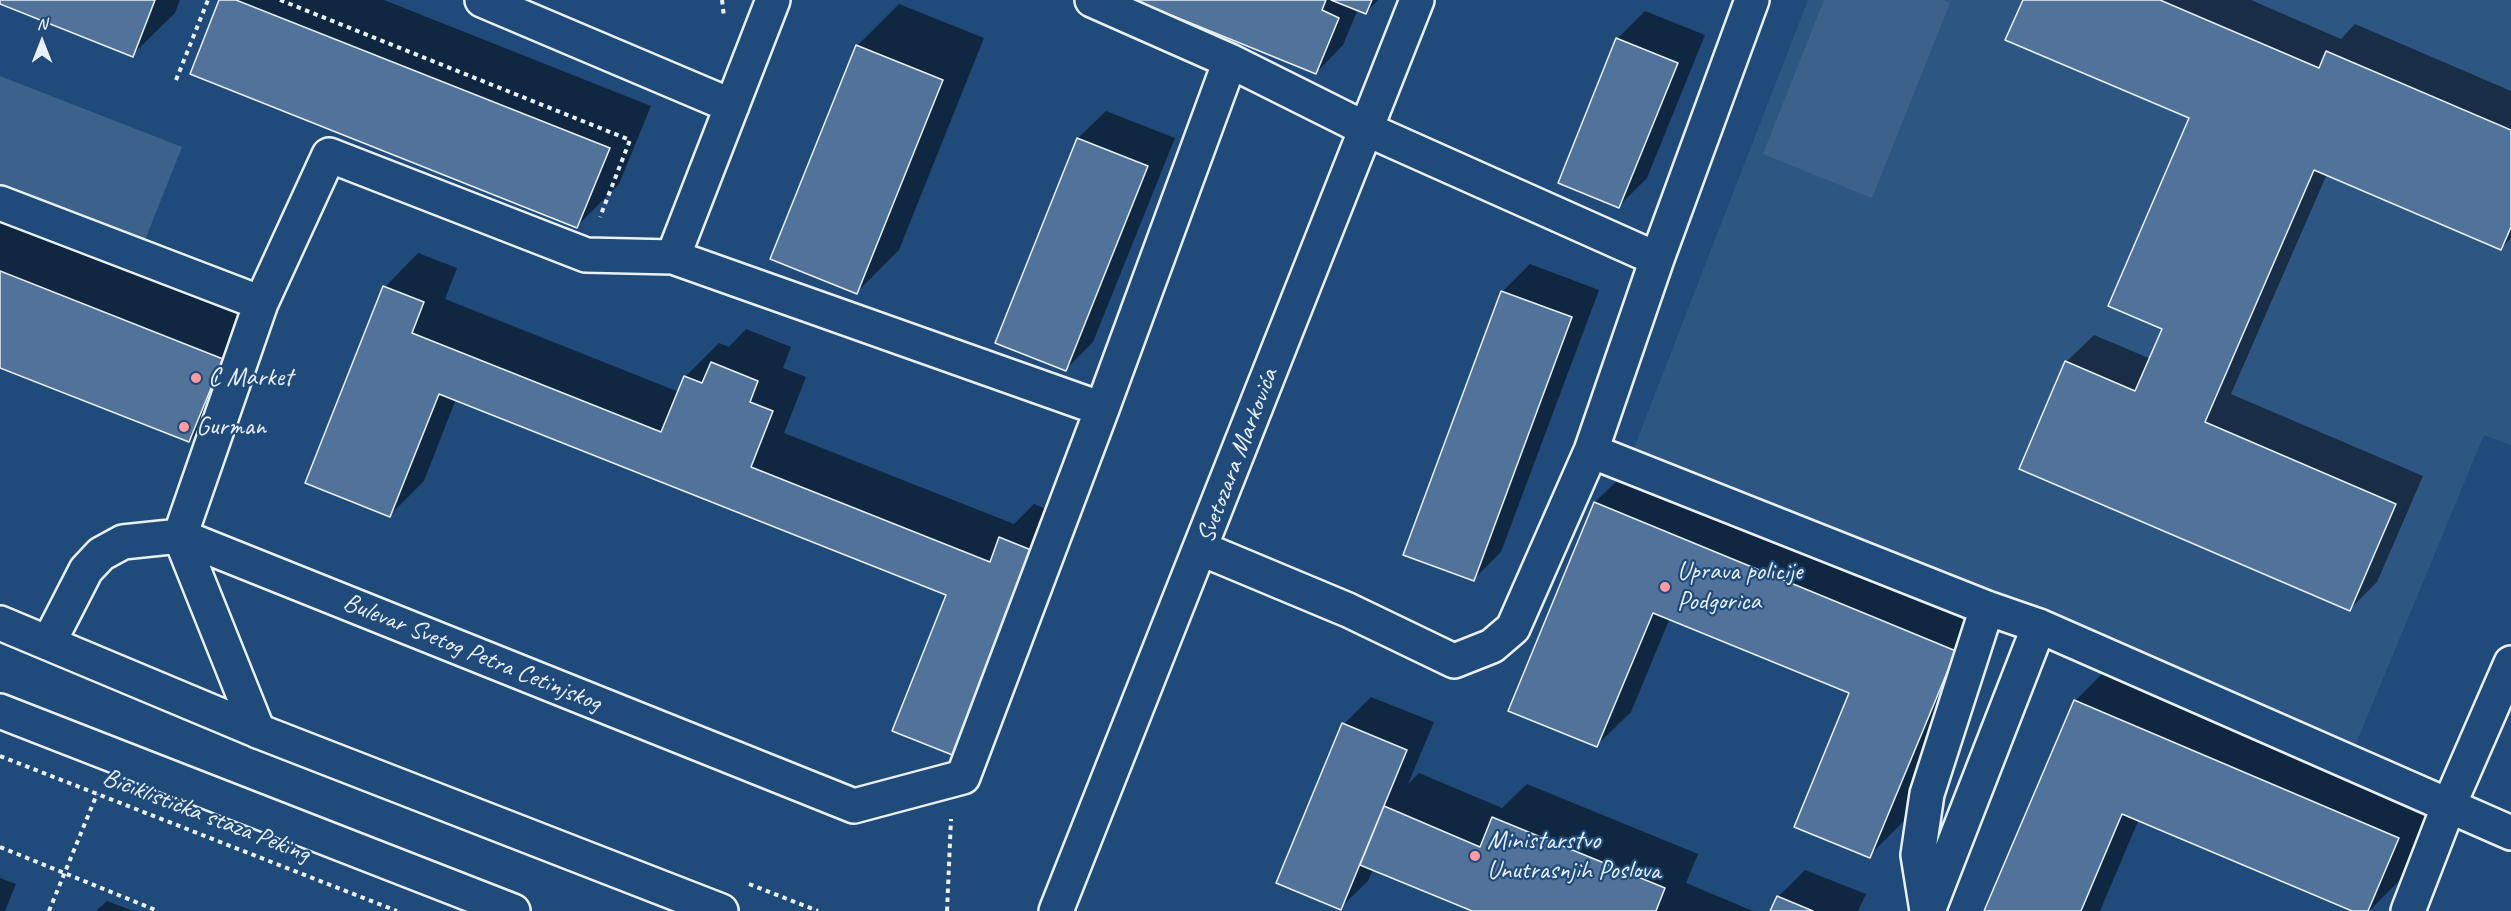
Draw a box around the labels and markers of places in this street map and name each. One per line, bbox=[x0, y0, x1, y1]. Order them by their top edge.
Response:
place label: C Market bbox=[208, 362, 293, 394]
marker: C Market bbox=[189, 371, 203, 385]
place label: Gurman bbox=[196, 411, 266, 443]
marker: Gurman bbox=[177, 420, 191, 434]
place label: Uprava policije Podgorica bbox=[1677, 556, 1802, 618]
marker: Uprava policije Podgorica bbox=[1658, 580, 1672, 594]
place label: Ministarstvo Unutrasnjih Poslova bbox=[1487, 825, 1660, 886]
marker: Ministarstvo Unutrasnjih Poslova bbox=[1468, 849, 1482, 863]

